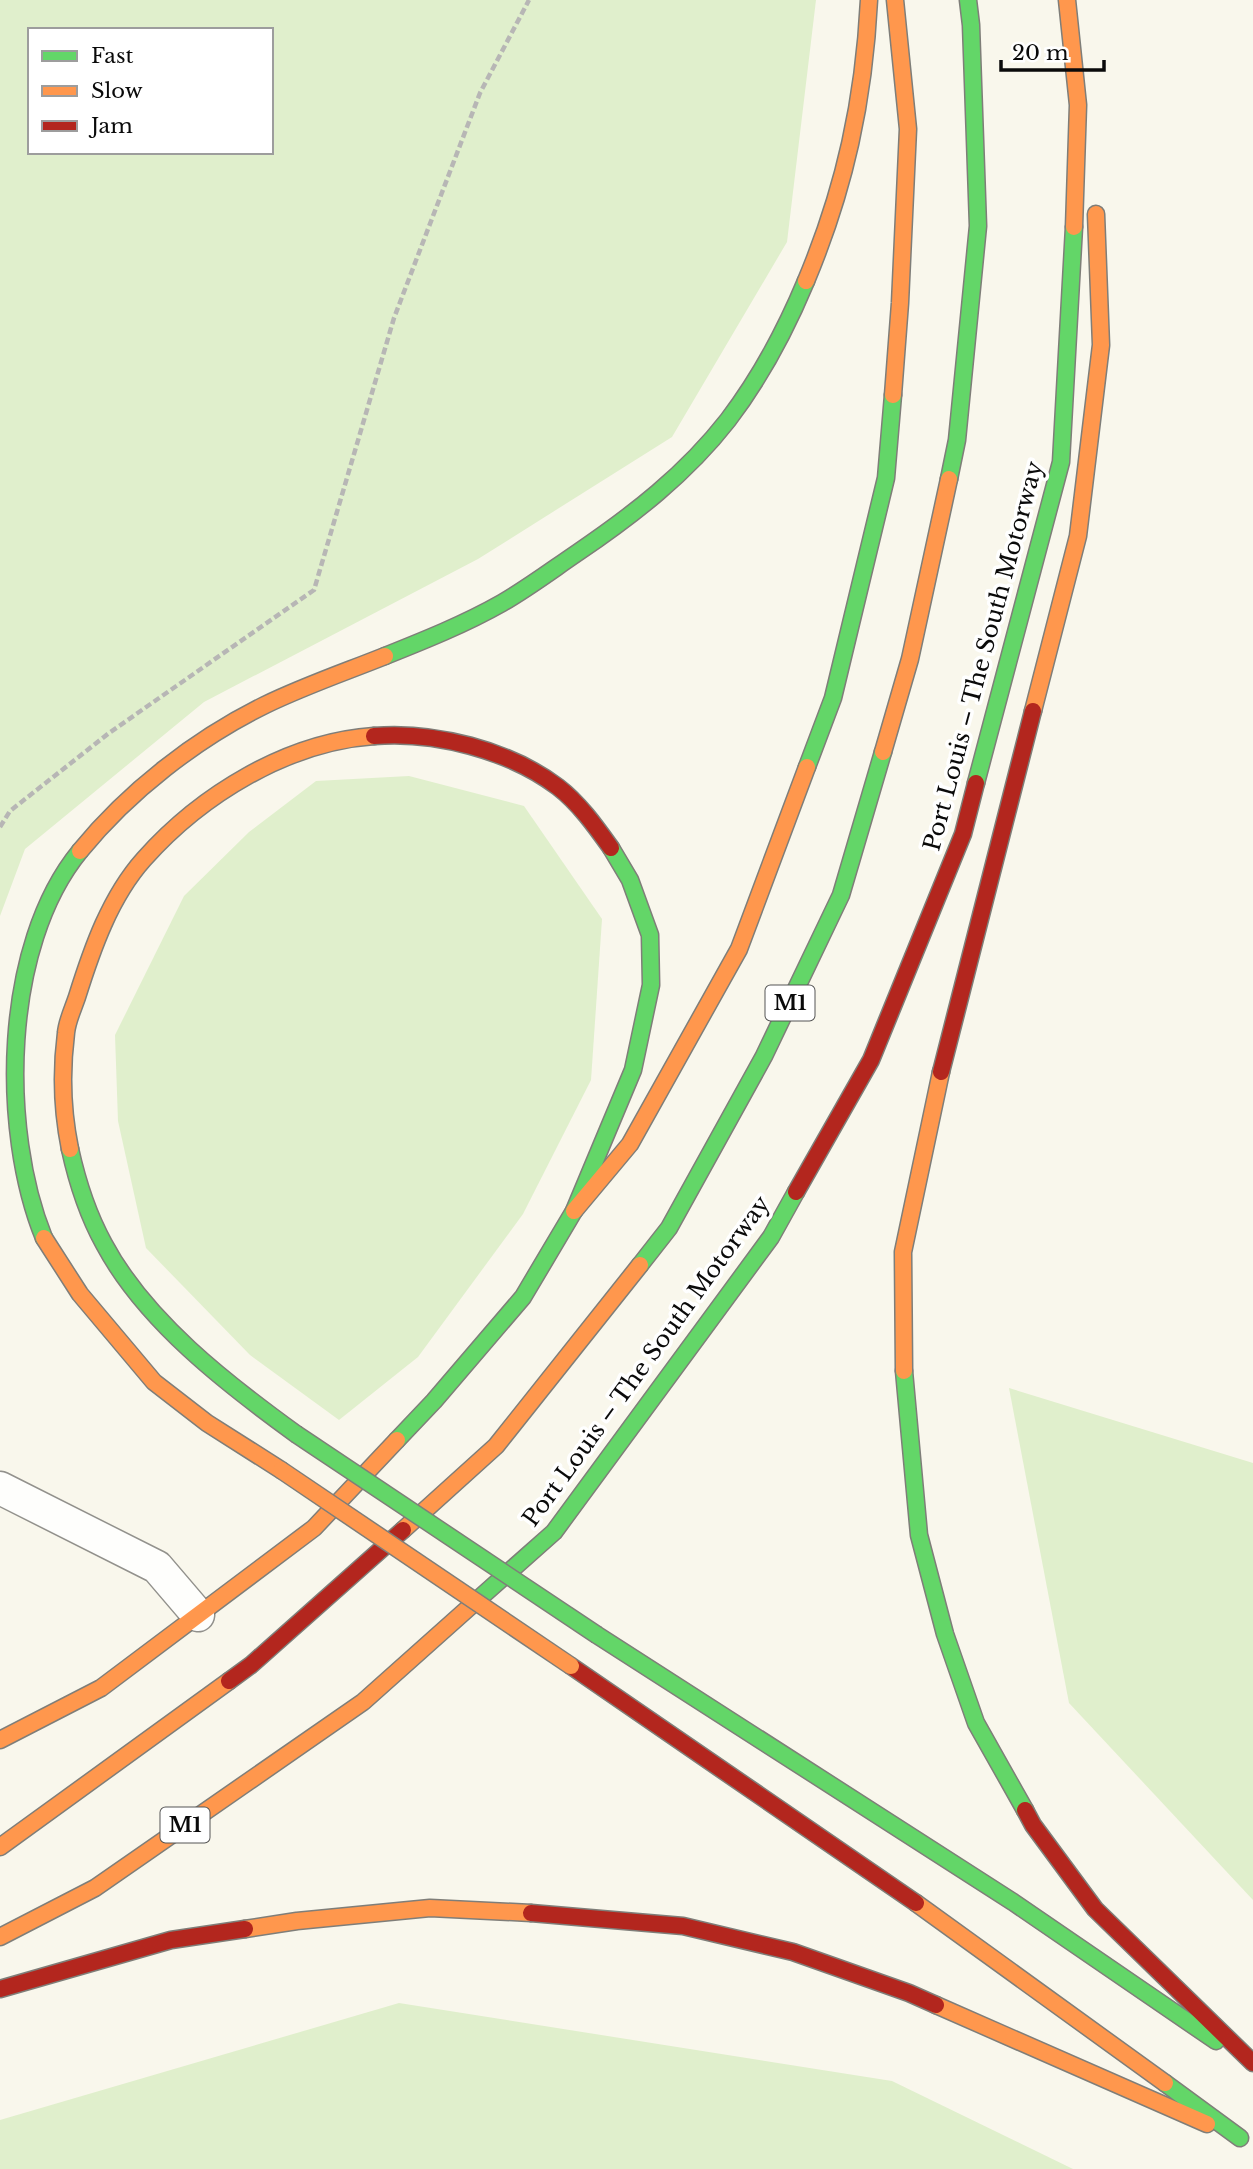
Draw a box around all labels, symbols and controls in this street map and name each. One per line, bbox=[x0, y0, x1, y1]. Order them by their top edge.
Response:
legend bbox=[28, 28, 273, 154]
scale bar bbox=[1001, 28, 1104, 72]
text: 20 m bbox=[1012, 40, 1069, 66]
text: Fast bbox=[91, 43, 133, 69]
text: Slow bbox=[91, 78, 143, 104]
text: Jam bbox=[88, 113, 133, 139]
street label: Port Louis – The South Motorway bbox=[917, 458, 1049, 854]
road number: M1 bbox=[766, 986, 814, 1020]
street label: Port Louis – The South Motorway bbox=[517, 1190, 776, 1532]
road number: M1 bbox=[160, 1808, 210, 1842]

